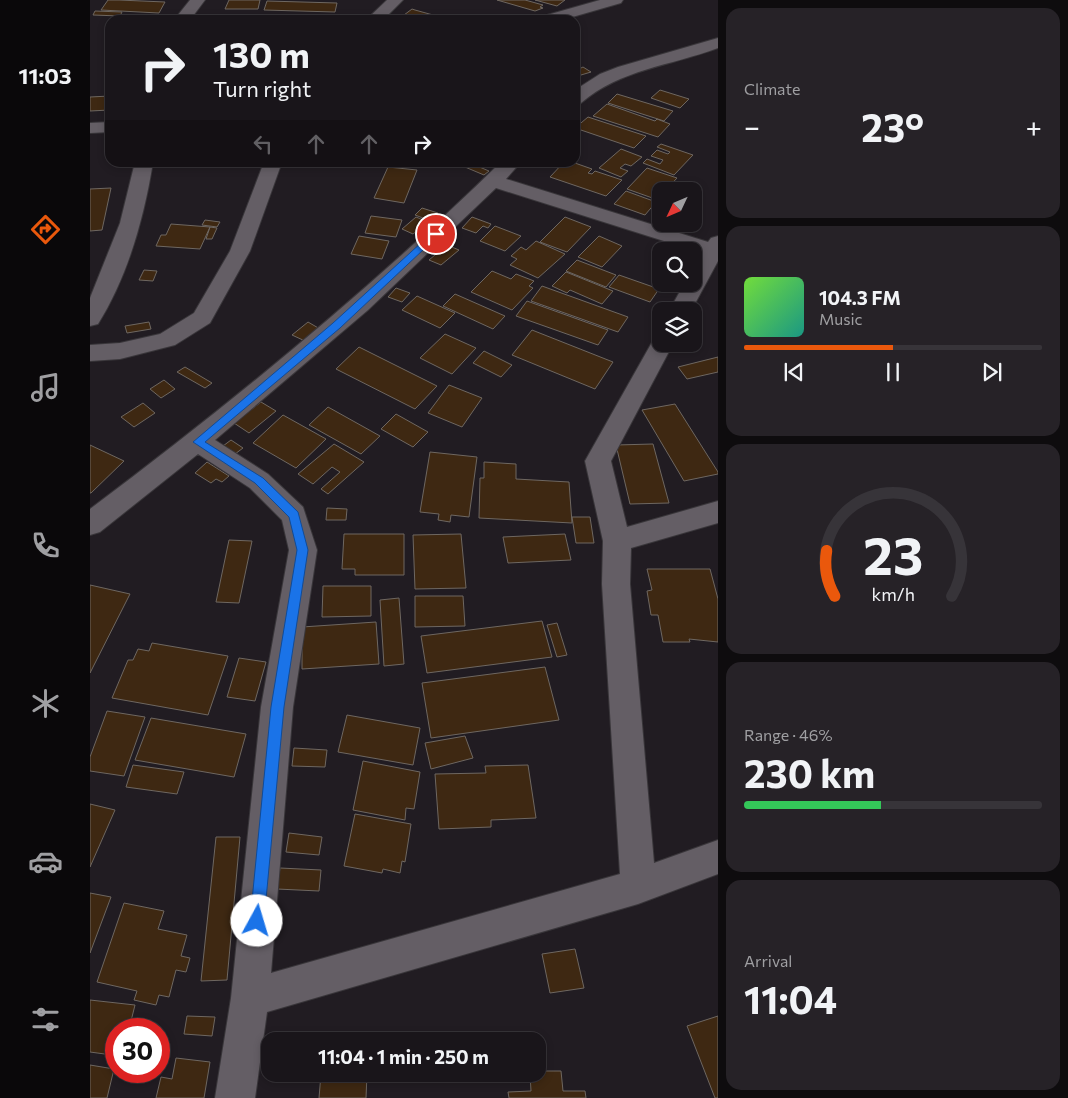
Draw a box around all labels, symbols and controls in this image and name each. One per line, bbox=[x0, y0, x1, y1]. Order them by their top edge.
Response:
text: 130 m bbox=[213, 32, 310, 75]
icon: right bbox=[130, 35, 195, 100]
text: 11:03 bbox=[18, 62, 72, 89]
text: Turn right bbox=[213, 75, 311, 102]
text: Climate bbox=[744, 79, 800, 98]
text: 23° bbox=[861, 103, 924, 150]
text: − bbox=[744, 109, 760, 143]
text: + bbox=[1026, 109, 1042, 143]
icon: left bbox=[249, 130, 277, 158]
icon: ahead bbox=[302, 130, 330, 158]
icon: ahead bbox=[355, 130, 383, 158]
icon: right bbox=[408, 130, 436, 158]
north arrow bbox=[652, 182, 702, 232]
map controls bbox=[652, 182, 702, 352]
icon: directions bbox=[28, 212, 63, 247]
pin bbox=[415, 213, 457, 255]
icon: arrive bbox=[422, 220, 450, 248]
button: search bbox=[652, 242, 702, 292]
text: 104.3 FM bbox=[819, 286, 901, 309]
button: layers bbox=[652, 302, 702, 352]
text: Music bbox=[819, 309, 863, 328]
icon: previous bbox=[780, 358, 808, 386]
icon: pause bbox=[879, 358, 907, 386]
icon: next bbox=[978, 358, 1006, 386]
icon: music bbox=[28, 370, 63, 405]
text: 23 bbox=[863, 522, 923, 586]
icon: phone bbox=[28, 528, 63, 563]
text: km/h bbox=[871, 583, 915, 605]
icon: climate bbox=[28, 686, 63, 721]
text: Range · 46% bbox=[744, 725, 832, 744]
text: 230 km bbox=[744, 749, 875, 796]
icon: car bbox=[28, 844, 63, 879]
position arrow bbox=[230, 894, 282, 946]
text: Arrival bbox=[744, 951, 792, 970]
text: 11:04 bbox=[744, 975, 837, 1022]
icon: filters bbox=[28, 1002, 63, 1037]
speed limit sign: 30 bbox=[105, 1018, 170, 1083]
text: 11:04 · 1 min · 250 m bbox=[318, 1045, 489, 1068]

